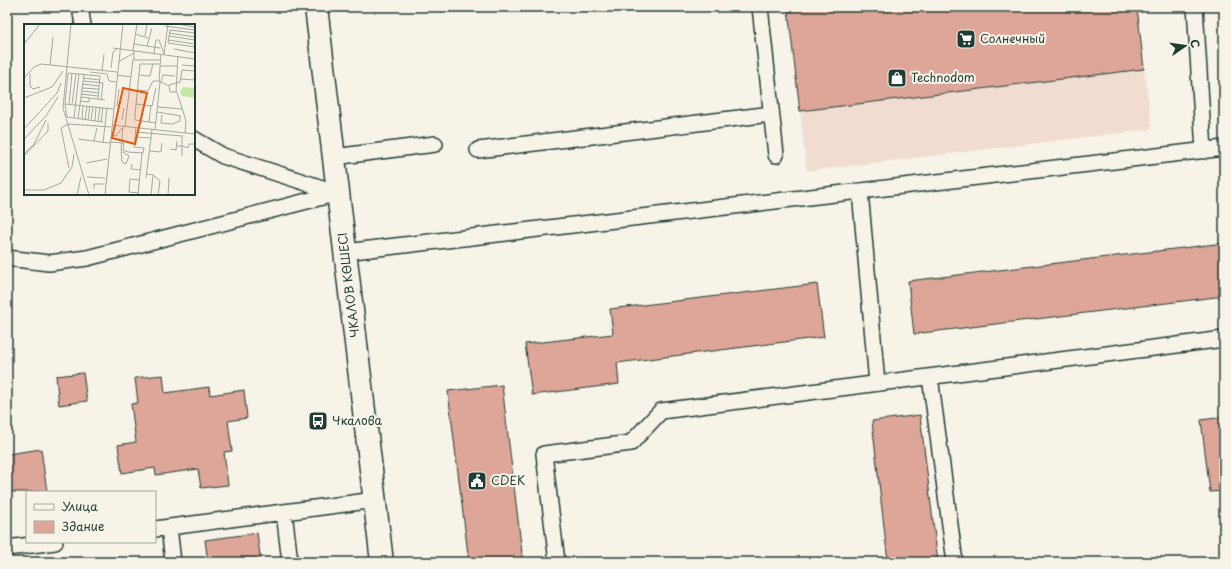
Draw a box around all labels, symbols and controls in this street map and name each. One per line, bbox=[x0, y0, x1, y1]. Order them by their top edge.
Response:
inset map bbox=[24, 24, 195, 195]
north arrow bbox=[1165, 26, 1205, 66]
supermarket icon: Солнечный bbox=[955, 28, 977, 50]
place label: Солнечный bbox=[980, 29, 1045, 47]
text: С bbox=[1186, 38, 1204, 50]
shop icon: Technodom bbox=[886, 67, 908, 89]
place label: Technodom bbox=[911, 68, 975, 86]
street label: ЧКАЛОВ КӨШЕСІ bbox=[333, 232, 363, 339]
bus stop icon: Чкалова bbox=[307, 410, 329, 432]
place label: Чкалова bbox=[332, 411, 383, 429]
public building icon: CDEK bbox=[466, 470, 488, 492]
place label: CDEK bbox=[491, 471, 525, 489]
legend bbox=[26, 491, 156, 543]
text: Улица bbox=[62, 497, 98, 515]
text: Здание bbox=[62, 517, 104, 535]

